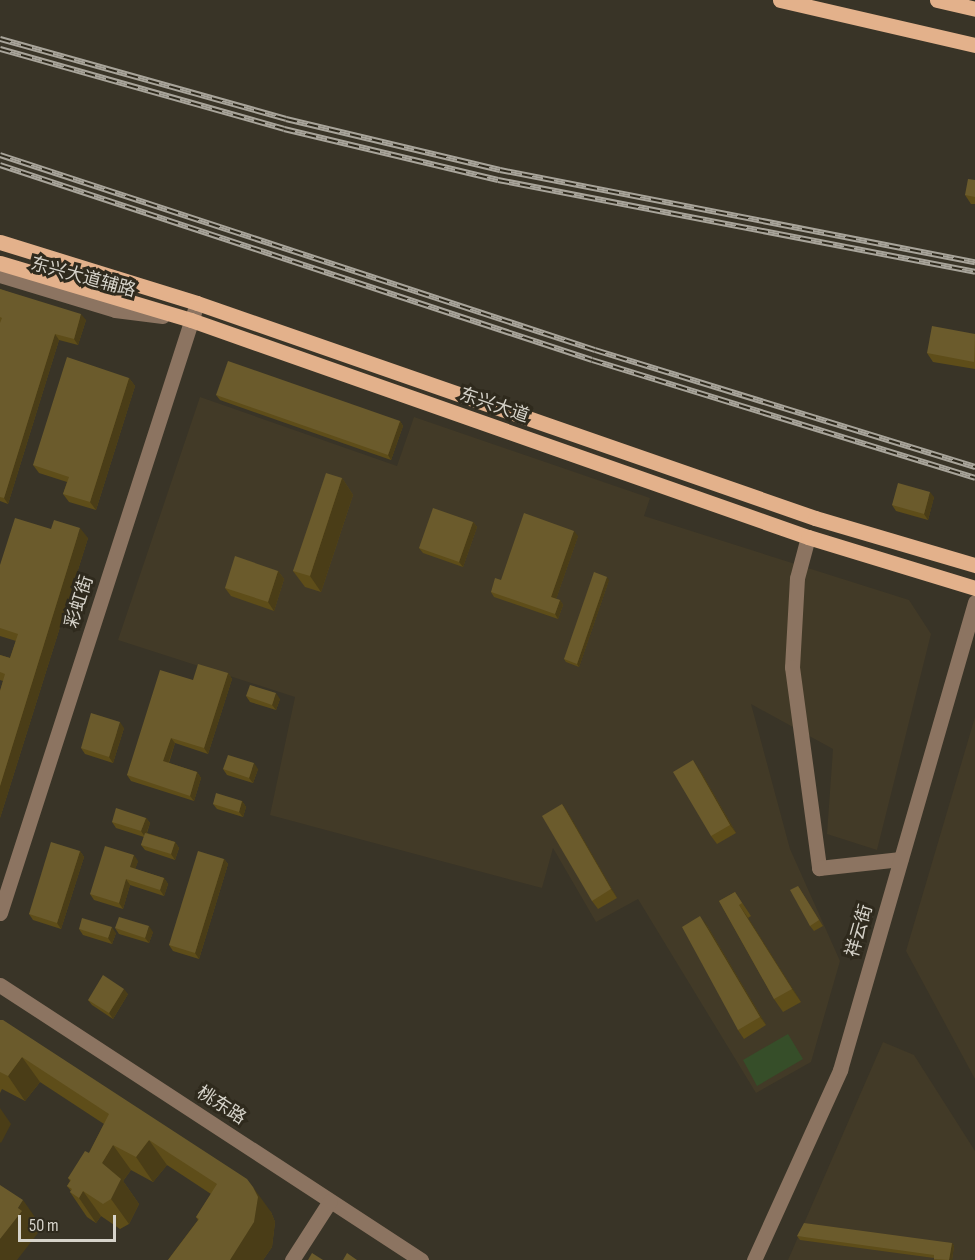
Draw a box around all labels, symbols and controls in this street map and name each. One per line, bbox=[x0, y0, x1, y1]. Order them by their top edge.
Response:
street label: 东兴大道辅路 bbox=[28, 254, 138, 302]
street label: 东兴大道 bbox=[456, 384, 532, 428]
street label: 彩虹街 bbox=[61, 573, 99, 631]
street label: 祥云街 bbox=[842, 902, 878, 960]
street label: 桃东路 bbox=[192, 1082, 250, 1130]
scale bar bbox=[21, 1203, 118, 1241]
text: 50 m bbox=[29, 1215, 59, 1236]

